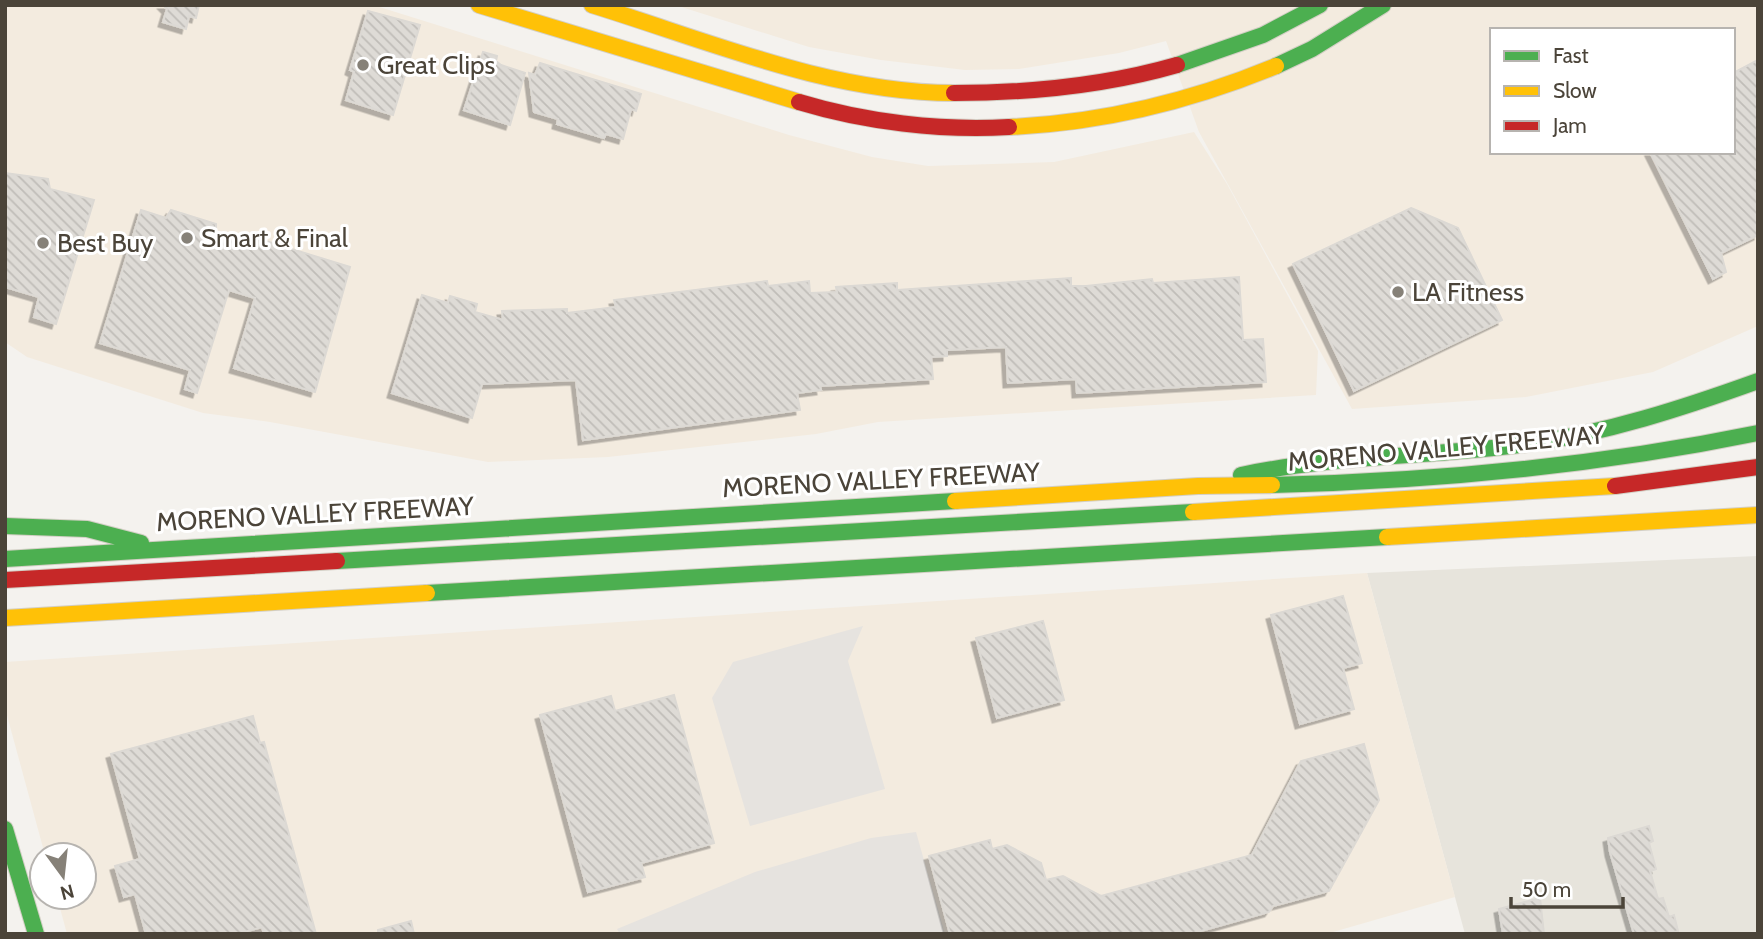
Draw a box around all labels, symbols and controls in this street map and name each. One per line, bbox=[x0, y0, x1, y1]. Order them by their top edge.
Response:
legend bbox=[1490, 28, 1735, 154]
text: Fast bbox=[1553, 43, 1589, 68]
place label: Great Clips bbox=[377, 49, 495, 81]
marker: Great Clips bbox=[355, 57, 371, 73]
text: Slow bbox=[1553, 78, 1597, 103]
text: Jam bbox=[1552, 113, 1587, 138]
place label: Smart & Final bbox=[201, 222, 348, 254]
place label: Best Buy bbox=[57, 227, 153, 259]
marker: Smart & Final bbox=[179, 230, 195, 246]
marker: Best Buy bbox=[35, 235, 51, 251]
place label: LA Fitness bbox=[1412, 276, 1524, 308]
marker: LA Fitness bbox=[1390, 284, 1406, 300]
street label: MORENO VALLEY FREEWAY bbox=[1286, 418, 1606, 478]
street label: MORENO VALLEY FREEWAY bbox=[722, 456, 1041, 504]
street label: MORENO VALLEY FREEWAY bbox=[156, 490, 475, 538]
north arrow bbox=[28, 841, 98, 911]
scale bar bbox=[1511, 866, 1623, 910]
text: 50 m bbox=[1522, 877, 1571, 902]
text: N bbox=[58, 879, 77, 905]

